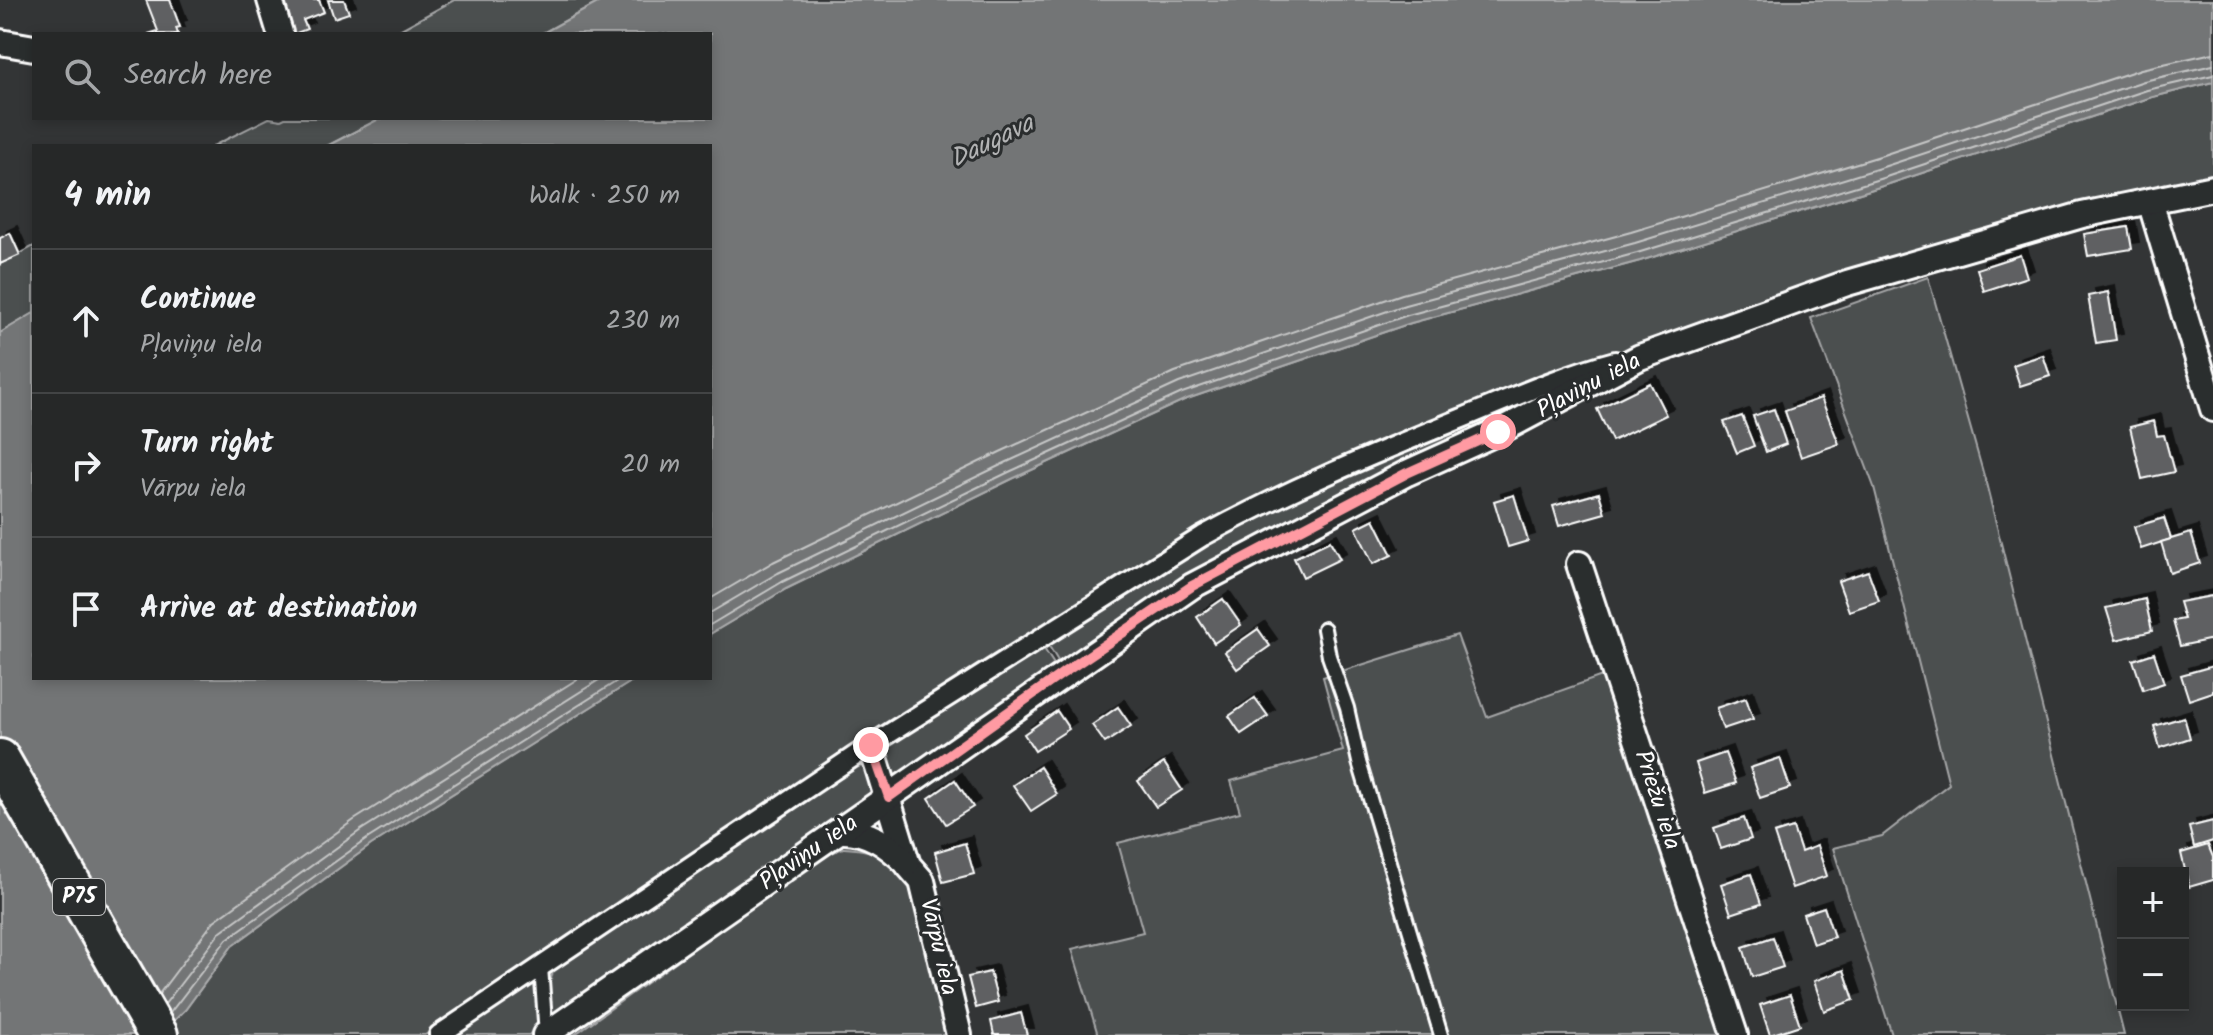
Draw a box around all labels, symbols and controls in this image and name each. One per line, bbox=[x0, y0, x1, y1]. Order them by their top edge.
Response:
search box bbox=[32, 32, 712, 120]
text: Search here bbox=[124, 52, 272, 100]
icon: search bbox=[60, 54, 104, 98]
water label: Daugava bbox=[943, 103, 1043, 180]
text: 4 min bbox=[64, 169, 151, 223]
text: Walk · 250 m bbox=[529, 175, 680, 217]
text: Continue bbox=[140, 276, 256, 324]
icon: ahead bbox=[64, 299, 108, 343]
text: 230 m bbox=[606, 300, 680, 342]
text: Pļaviņu iela bbox=[140, 324, 263, 366]
street label: Pļaviņu iela bbox=[1530, 342, 1648, 430]
route start bbox=[1480, 414, 1516, 450]
text: Turn right bbox=[140, 420, 273, 468]
icon: right bbox=[64, 443, 108, 487]
text: 20 m bbox=[621, 444, 680, 486]
text: Vārpu iela bbox=[140, 468, 247, 510]
text: Arrive at destination bbox=[140, 585, 417, 633]
icon: arrive bbox=[64, 587, 108, 631]
route end bbox=[853, 727, 889, 763]
street label: Priežu iela bbox=[1623, 745, 1691, 855]
street label: Pļaviņu iela bbox=[751, 805, 867, 901]
map controls bbox=[2117, 867, 2189, 1011]
button: + bbox=[2117, 867, 2189, 939]
road number: P75 bbox=[53, 879, 105, 915]
street label: Vārpu iela bbox=[908, 895, 968, 999]
button: − bbox=[2117, 939, 2189, 1011]

